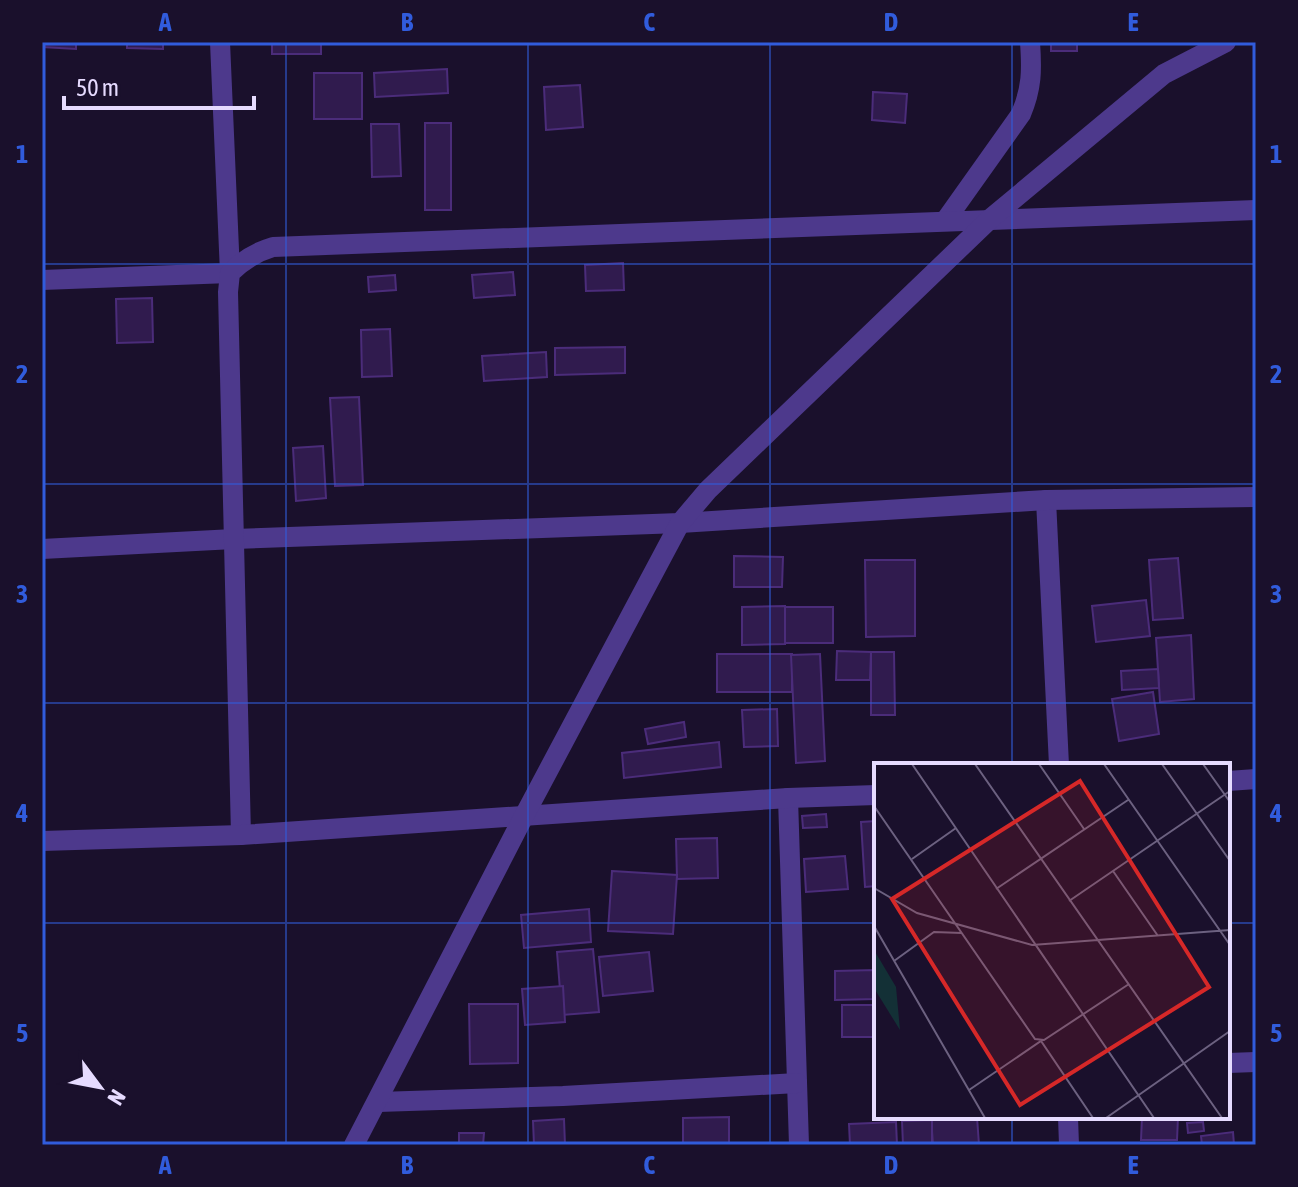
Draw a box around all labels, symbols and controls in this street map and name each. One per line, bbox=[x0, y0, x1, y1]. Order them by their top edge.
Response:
text: A bbox=[158, 7, 172, 37]
text: B bbox=[401, 7, 414, 37]
text: C bbox=[643, 7, 655, 37]
text: D bbox=[884, 7, 898, 37]
text: E bbox=[1127, 7, 1139, 37]
scale bar bbox=[64, 60, 254, 110]
text: 50 m bbox=[76, 74, 119, 101]
text: 1 bbox=[16, 139, 28, 169]
text: 1 bbox=[1270, 139, 1282, 169]
text: 2 bbox=[16, 359, 28, 389]
text: 2 bbox=[1270, 359, 1282, 389]
text: 3 bbox=[16, 579, 28, 609]
text: 3 bbox=[1270, 579, 1282, 609]
inset map bbox=[874, 763, 1230, 1119]
text: 4 bbox=[15, 798, 28, 828]
text: 4 bbox=[1269, 798, 1282, 828]
text: 5 bbox=[16, 1018, 28, 1048]
text: 5 bbox=[1270, 1018, 1282, 1048]
north arrow bbox=[60, 1047, 140, 1127]
text: N bbox=[102, 1085, 131, 1110]
text: A bbox=[158, 1150, 172, 1180]
text: B bbox=[401, 1150, 414, 1180]
text: C bbox=[643, 1150, 655, 1180]
text: D bbox=[884, 1150, 898, 1180]
text: E bbox=[1127, 1150, 1139, 1180]

